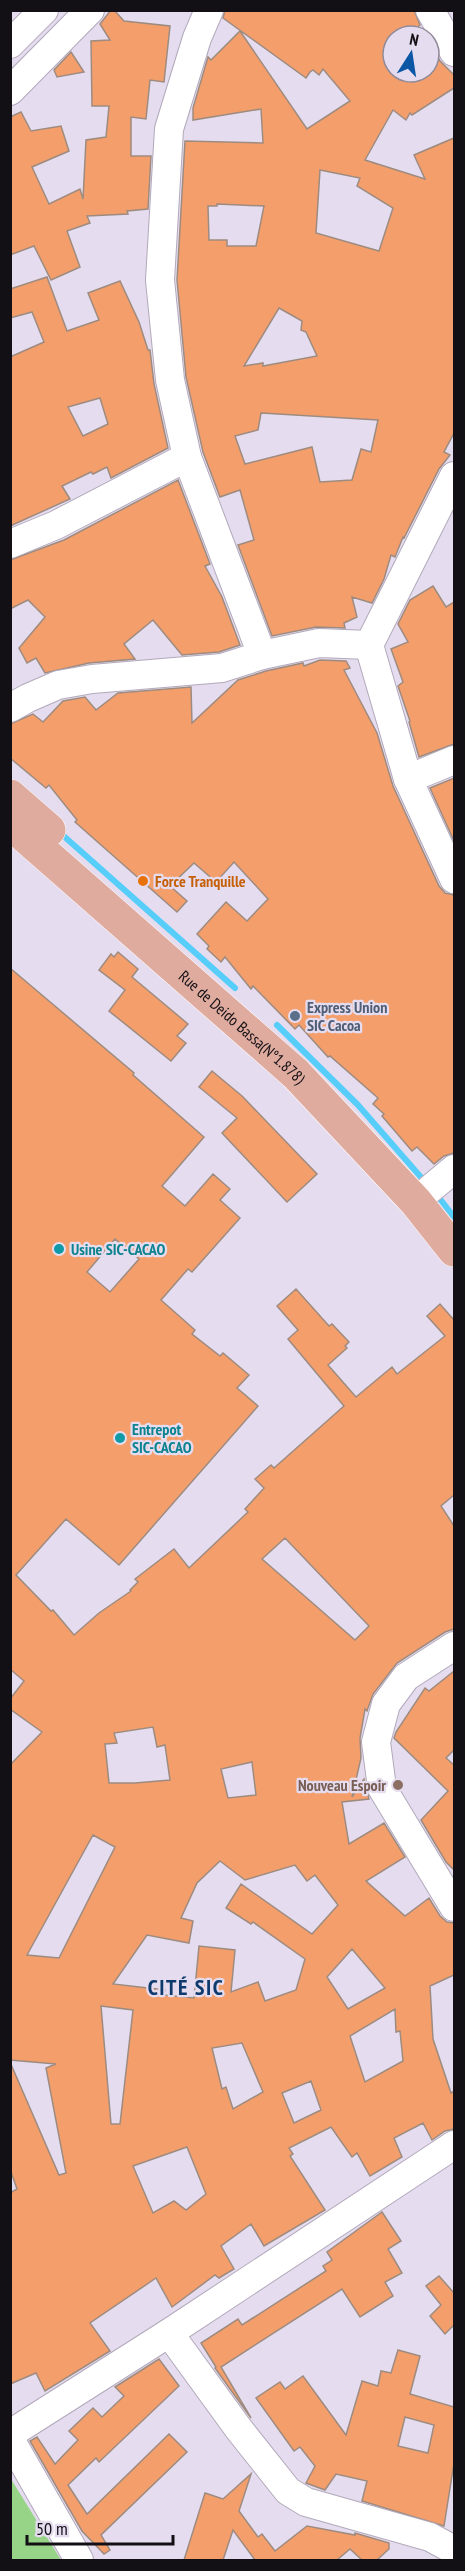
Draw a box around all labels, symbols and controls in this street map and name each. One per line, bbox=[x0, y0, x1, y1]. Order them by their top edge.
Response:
north arrow bbox=[381, 24, 441, 84]
text: N bbox=[408, 29, 420, 50]
place label: Force Tranquille bbox=[155, 871, 246, 891]
marker: Force Tranquille bbox=[136, 874, 150, 888]
street label: Rue de Deido Bassa(N°1.878) bbox=[175, 966, 310, 1088]
place label: Express Union SIC Cacoa bbox=[307, 997, 387, 1035]
marker: Express Union SIC Cacoa bbox=[288, 1009, 302, 1023]
place label: Usine SIC-CACAO bbox=[71, 1239, 165, 1259]
marker: Usine SIC-CACAO bbox=[52, 1242, 66, 1256]
place label: Entrepot SIC-CACAO bbox=[132, 1419, 192, 1457]
marker: Entrepot SIC-CACAO bbox=[113, 1431, 127, 1445]
place label: Nouveau Espoir bbox=[298, 1775, 386, 1795]
marker: Nouveau Espoir bbox=[391, 1778, 405, 1792]
district label: CITÉ SIC bbox=[148, 1973, 224, 2001]
scale bar bbox=[27, 2508, 172, 2546]
text: 50 m bbox=[36, 2517, 68, 2540]

